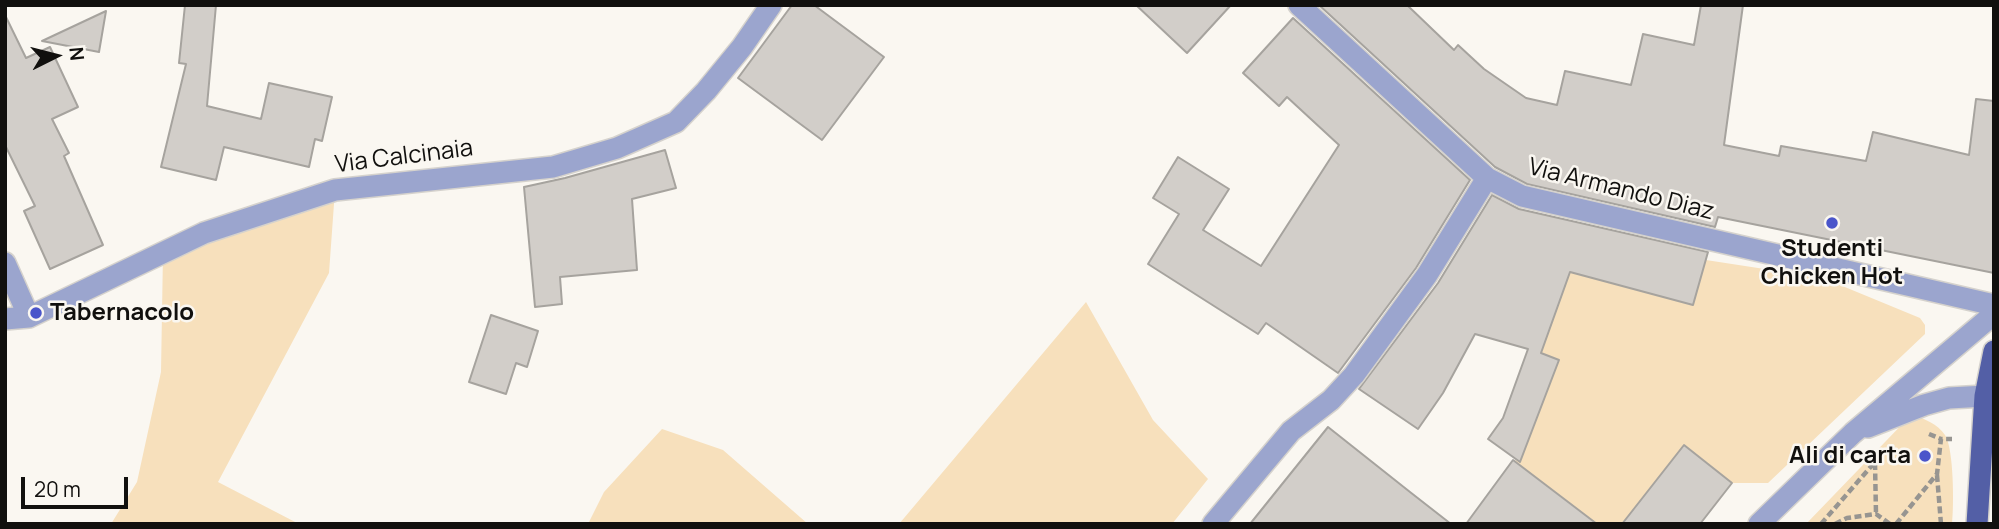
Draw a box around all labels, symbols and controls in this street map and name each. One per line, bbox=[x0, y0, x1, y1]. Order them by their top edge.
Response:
north arrow bbox=[21, 21, 91, 91]
text: N bbox=[63, 46, 91, 62]
street label: Via Calcinaia bbox=[333, 134, 475, 180]
street label: Via Armando Diaz bbox=[1525, 153, 1717, 227]
marker: Studenti Chicken Hot bbox=[1824, 215, 1840, 231]
place label: Studenti Chicken Hot bbox=[1761, 235, 1903, 291]
place label: Tabernacolo bbox=[50, 299, 194, 327]
marker: Tabernacolo bbox=[28, 305, 44, 321]
place label: Ali di carta bbox=[1789, 442, 1911, 470]
marker: Ali di carta bbox=[1917, 448, 1933, 464]
scale bar bbox=[24, 462, 131, 506]
text: 20 m bbox=[34, 475, 81, 503]

